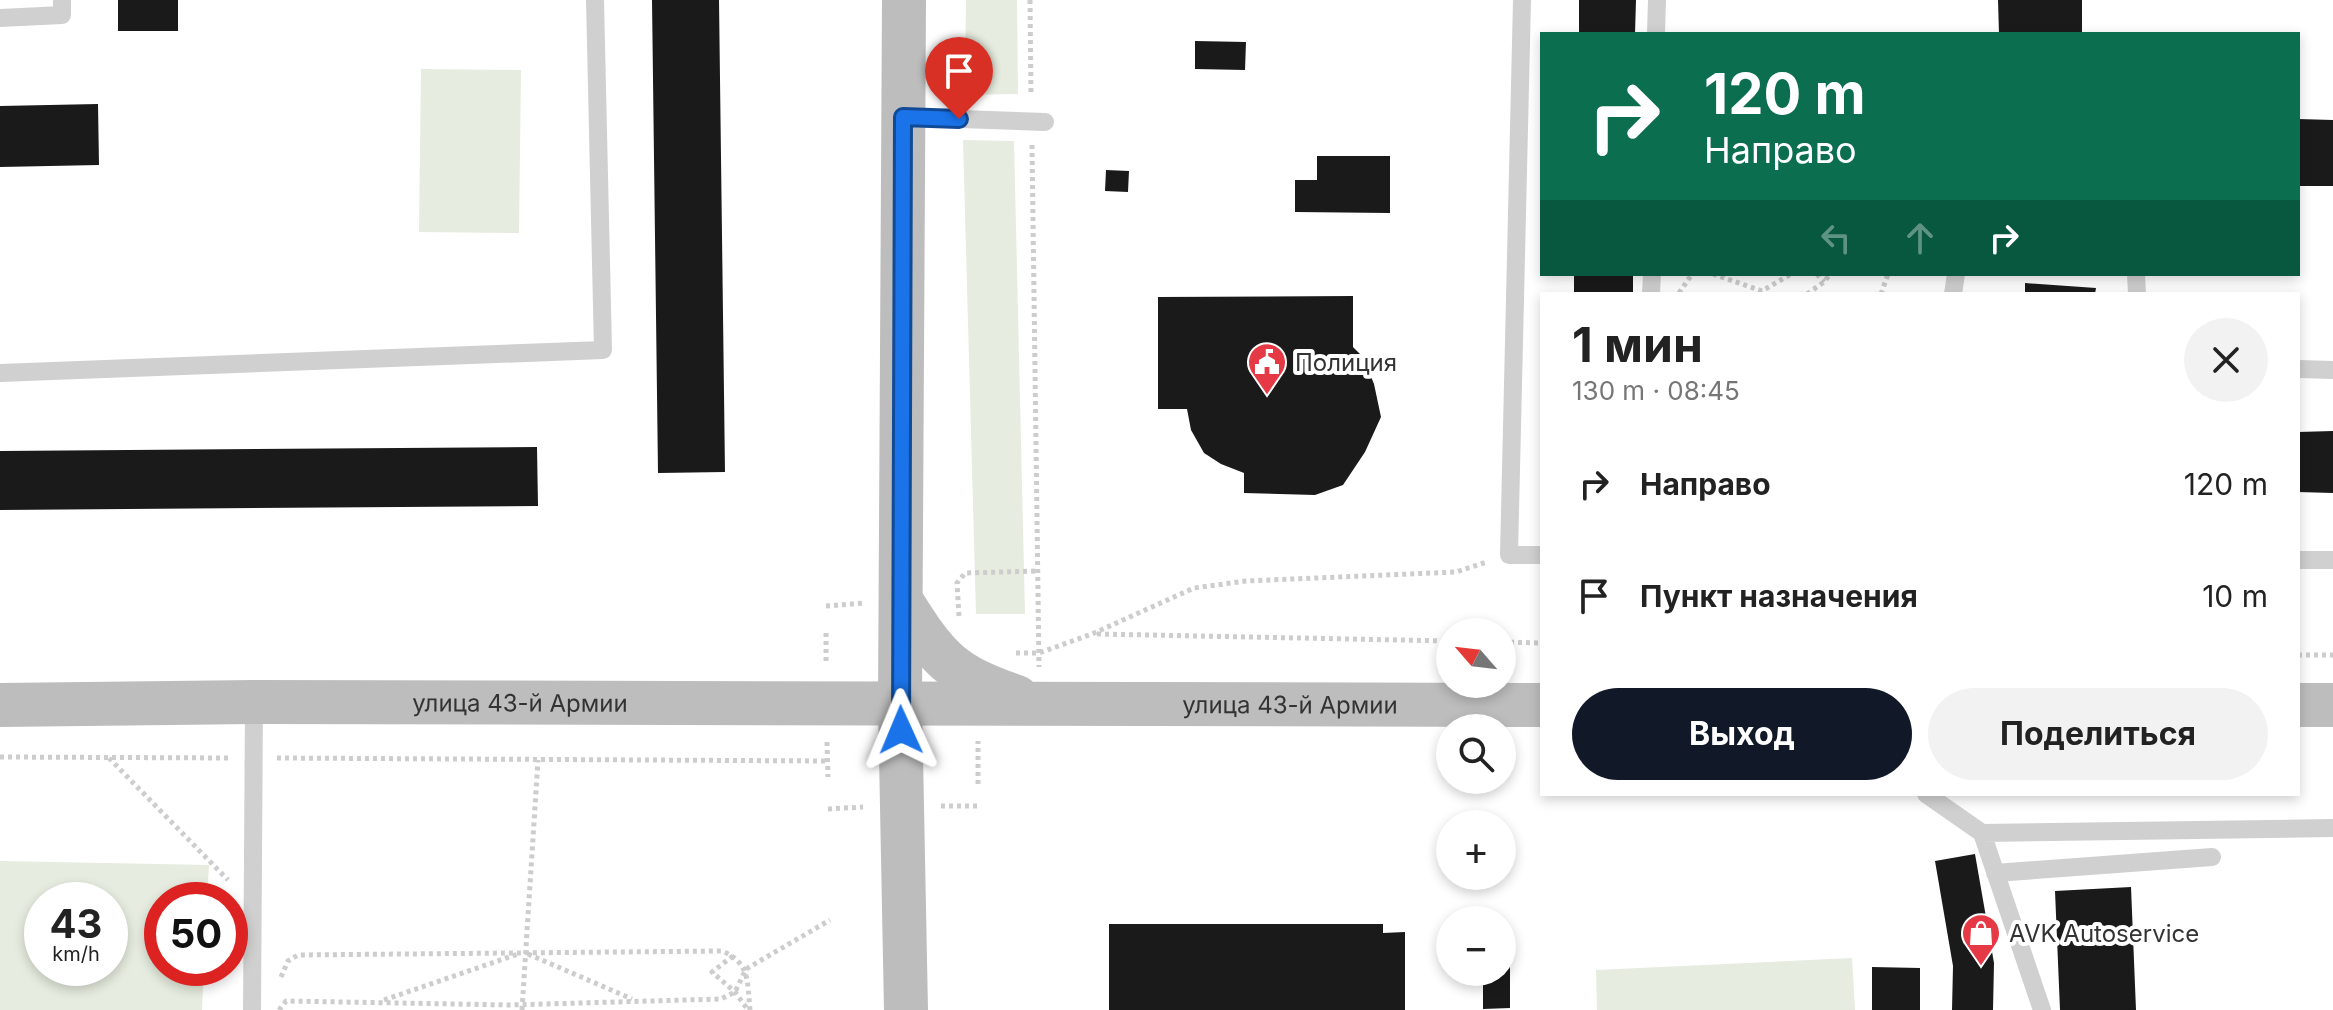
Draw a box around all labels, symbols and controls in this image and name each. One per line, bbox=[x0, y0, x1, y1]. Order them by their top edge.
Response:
pin bbox=[925, 37, 993, 119]
icon: arrive bbox=[937, 49, 981, 93]
text: 120 m bbox=[1704, 60, 1866, 128]
icon: right bbox=[1572, 64, 1676, 168]
text: Направо bbox=[1704, 128, 1857, 172]
icon: left bbox=[1814, 216, 1858, 260]
icon: ahead bbox=[1898, 216, 1942, 260]
icon: right bbox=[1982, 216, 2026, 260]
text: 1 мин bbox=[1572, 315, 1703, 374]
button: close bbox=[2184, 318, 2268, 402]
public building icon: Полиция bbox=[1246, 341, 1288, 396]
place label: Полиция bbox=[1295, 348, 1397, 377]
text: 130 m · 08:45 bbox=[1572, 375, 1740, 406]
icon: right bbox=[1572, 462, 1616, 506]
text: Направо bbox=[1640, 466, 1771, 502]
text: 120 m bbox=[2184, 466, 2268, 502]
icon: arrive bbox=[1572, 574, 1616, 618]
text: Пункт назначения bbox=[1640, 578, 1918, 614]
text: 10 m bbox=[2202, 578, 2268, 614]
north arrow bbox=[1436, 618, 1516, 698]
map controls bbox=[1436, 618, 1516, 986]
street label: улица 43-й Армии bbox=[412, 688, 628, 717]
position arrow bbox=[859, 688, 943, 772]
button: Выход bbox=[1572, 688, 1912, 780]
button: Поделиться bbox=[1928, 688, 2268, 780]
street label: улица 43-й Армии bbox=[1182, 690, 1398, 719]
button: search bbox=[1436, 714, 1516, 794]
button: + bbox=[1436, 810, 1516, 890]
speed limit sign: 50 bbox=[144, 882, 248, 986]
text: 43 bbox=[50, 899, 102, 948]
button: − bbox=[1436, 906, 1516, 986]
shop icon: AVK Autoservice bbox=[1960, 912, 2002, 967]
place label: AVK Autoservice bbox=[2009, 919, 2199, 948]
text: km/h bbox=[52, 942, 100, 966]

